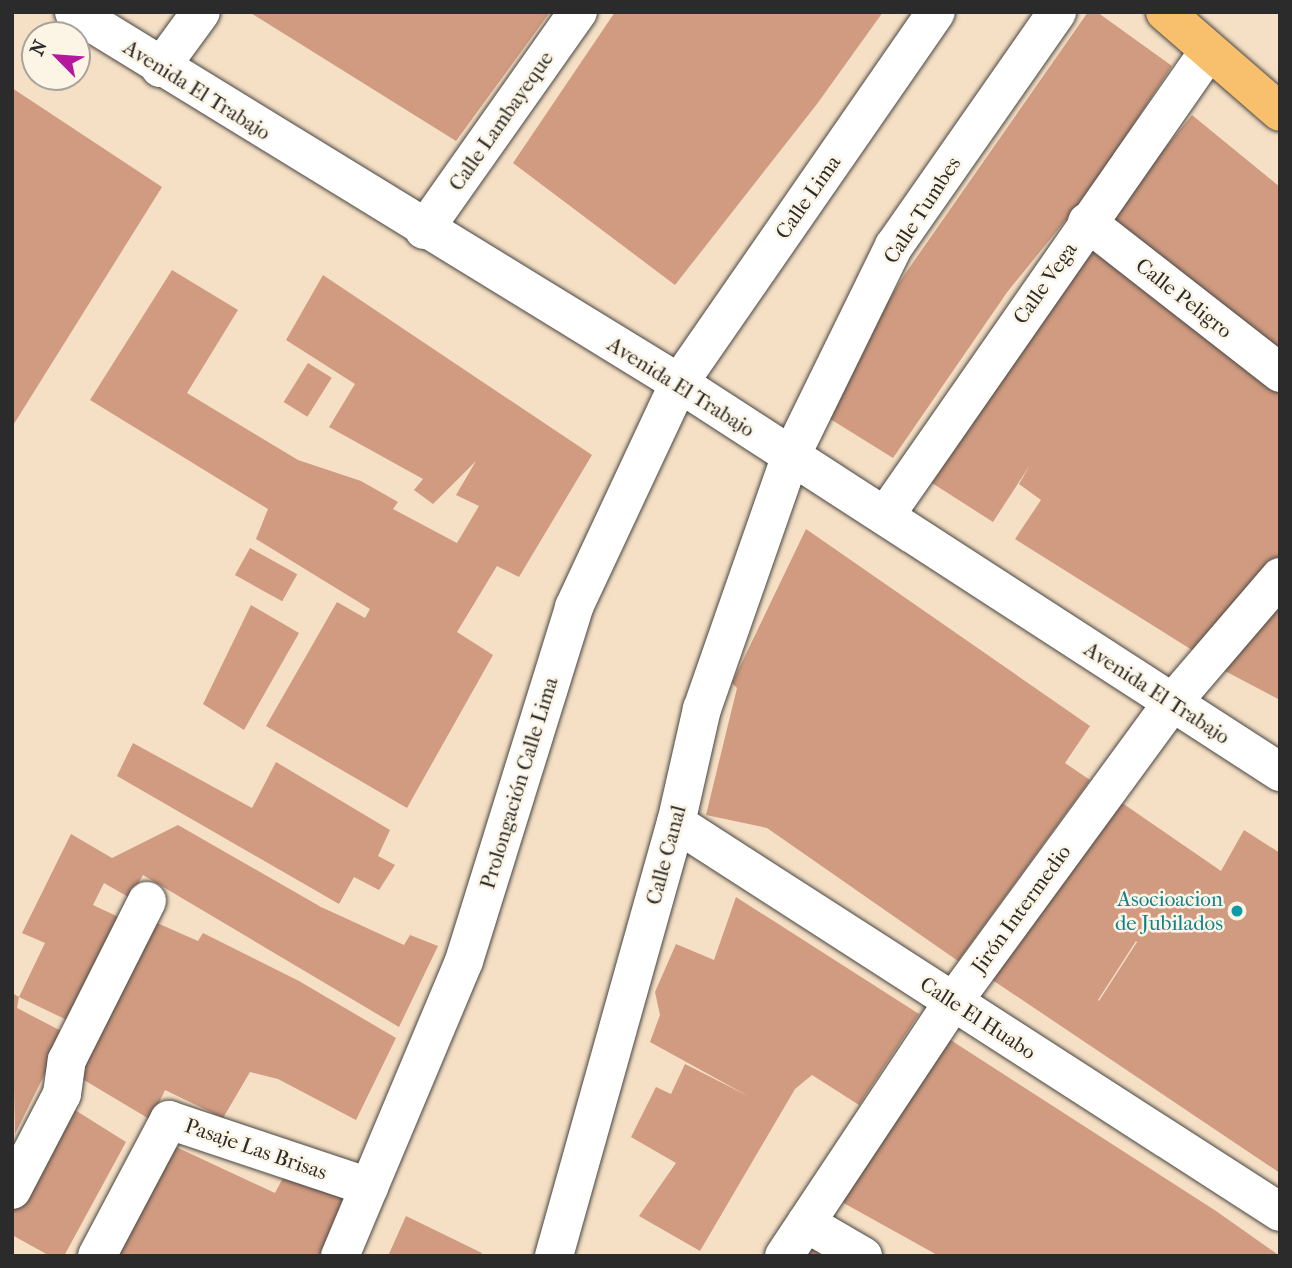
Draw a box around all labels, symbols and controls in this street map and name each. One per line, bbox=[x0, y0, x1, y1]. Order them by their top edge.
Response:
north arrow bbox=[21, 21, 91, 91]
street label: Avenida El Trabajo bbox=[119, 35, 275, 145]
text: N bbox=[26, 37, 52, 59]
street label: Calle Lambayeque bbox=[443, 46, 559, 196]
street label: Calle Lima bbox=[770, 150, 846, 244]
street label: Calle Tumbes bbox=[878, 152, 966, 268]
street label: Calle Vega bbox=[1008, 237, 1082, 329]
street label: Calle Peligro bbox=[1131, 253, 1237, 343]
street label: Avenida El Trabajo bbox=[603, 332, 759, 442]
street label: Avenida El Trabajo bbox=[1079, 636, 1235, 750]
street label: Prolongación Calle Lima bbox=[475, 674, 563, 892]
street label: Calle Canal bbox=[641, 803, 691, 907]
street label: Jirón Intermedio bbox=[966, 840, 1076, 978]
place label: Asocioacion de Jubilados bbox=[1115, 886, 1223, 936]
marker: Asocioacion de Jubilados bbox=[1229, 903, 1245, 919]
street label: Calle El Huabo bbox=[915, 971, 1041, 1065]
street label: Pasaje Las Brisas bbox=[182, 1113, 330, 1185]

